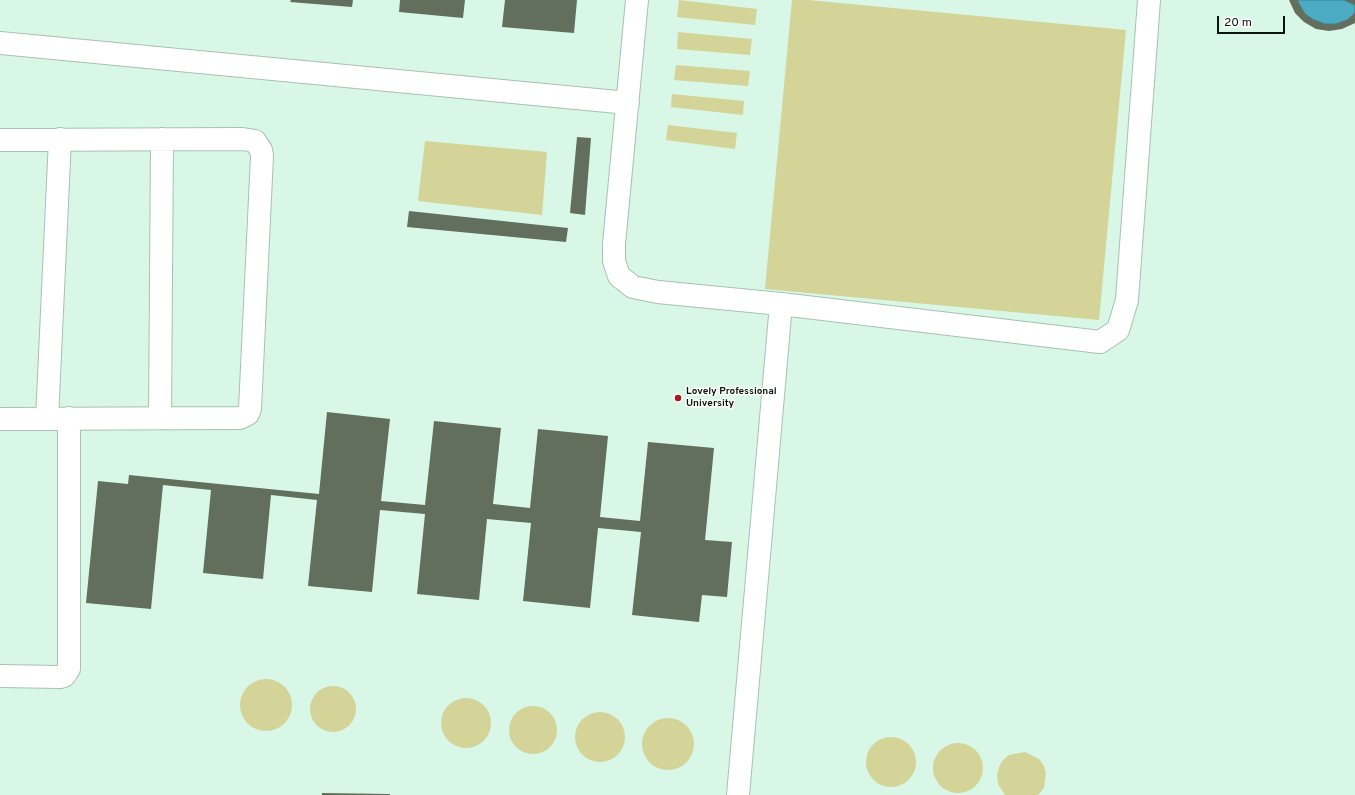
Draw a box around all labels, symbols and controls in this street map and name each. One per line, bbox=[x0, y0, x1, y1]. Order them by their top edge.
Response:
scale bar bbox=[1219, 8, 1287, 34]
text: 20 m bbox=[1224, 15, 1252, 31]
place label: Lovely Professional University bbox=[686, 386, 777, 410]
marker: Lovely Professional University bbox=[673, 393, 683, 403]

